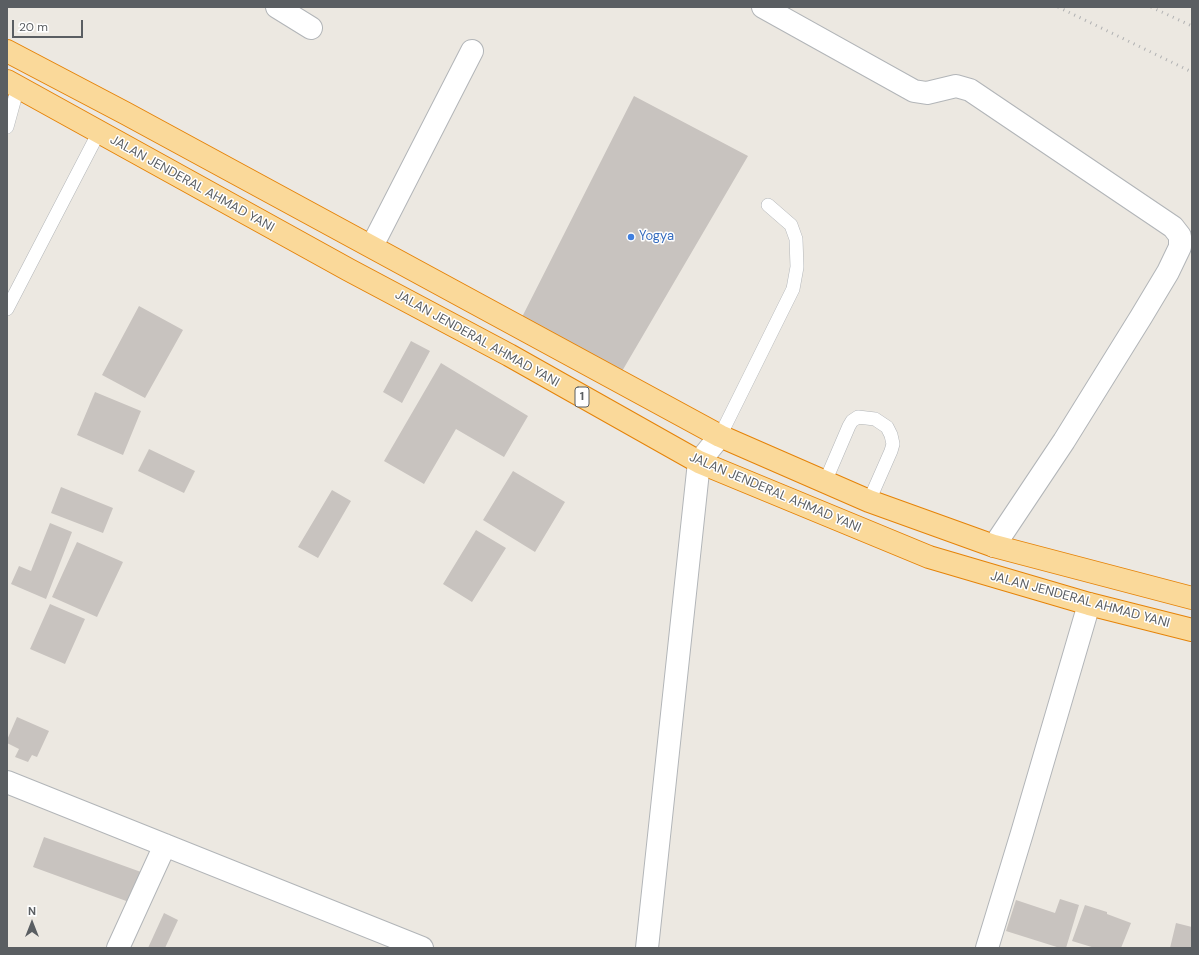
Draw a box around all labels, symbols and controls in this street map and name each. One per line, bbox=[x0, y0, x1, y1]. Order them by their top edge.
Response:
scale bar bbox=[14, 12, 85, 38]
text: 20 m bbox=[19, 19, 48, 35]
street label: JALAN JENDERAL AHMAD YANI bbox=[107, 132, 277, 236]
place label: Yogya bbox=[639, 229, 674, 245]
marker: Yogya bbox=[626, 232, 636, 242]
street label: JALAN JENDERAL AHMAD YANI bbox=[392, 287, 562, 391]
road number: 1 bbox=[575, 387, 589, 407]
street label: JALAN JENDERAL AHMAD YANI bbox=[687, 450, 863, 536]
street label: JALAN JENDERAL AHMAD YANI bbox=[989, 569, 1171, 631]
north arrow bbox=[12, 903, 52, 943]
text: N bbox=[28, 904, 36, 918]

